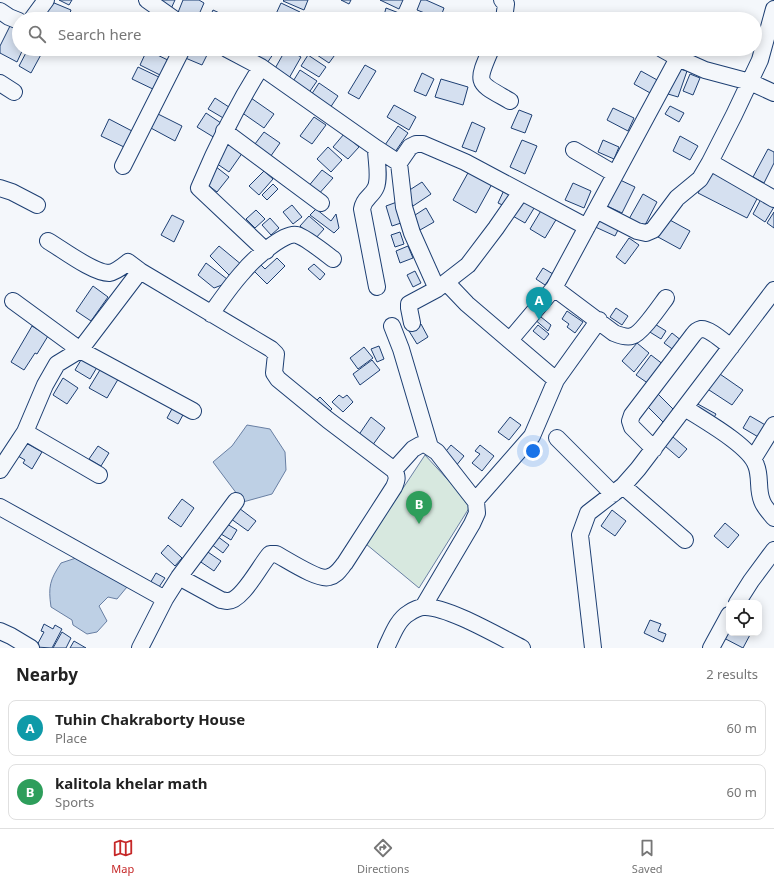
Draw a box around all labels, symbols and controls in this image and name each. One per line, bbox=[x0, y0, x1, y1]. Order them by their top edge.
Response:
search box bbox=[12, 12, 762, 56]
icon: search bbox=[26, 23, 48, 45]
text: Search here bbox=[58, 24, 141, 44]
pin: A bbox=[526, 287, 552, 320]
your location bbox=[523, 441, 543, 461]
pin: B bbox=[406, 491, 432, 524]
map controls bbox=[726, 600, 762, 636]
button: locate bbox=[726, 600, 762, 636]
text: Nearby bbox=[16, 663, 78, 686]
text: 2 results bbox=[706, 665, 758, 683]
text: Tuhin Chakraborty House bbox=[55, 709, 245, 729]
text: A bbox=[26, 719, 35, 737]
text: 60 m bbox=[727, 719, 757, 737]
text: Place bbox=[55, 729, 87, 747]
text: kalitola khelar math bbox=[55, 773, 207, 793]
text: B bbox=[26, 783, 34, 801]
text: 60 m bbox=[727, 783, 757, 801]
text: Sports bbox=[55, 793, 94, 811]
tab: Map bbox=[111, 837, 134, 876]
tab: Directions bbox=[357, 837, 409, 876]
tab: Saved bbox=[632, 837, 663, 876]

